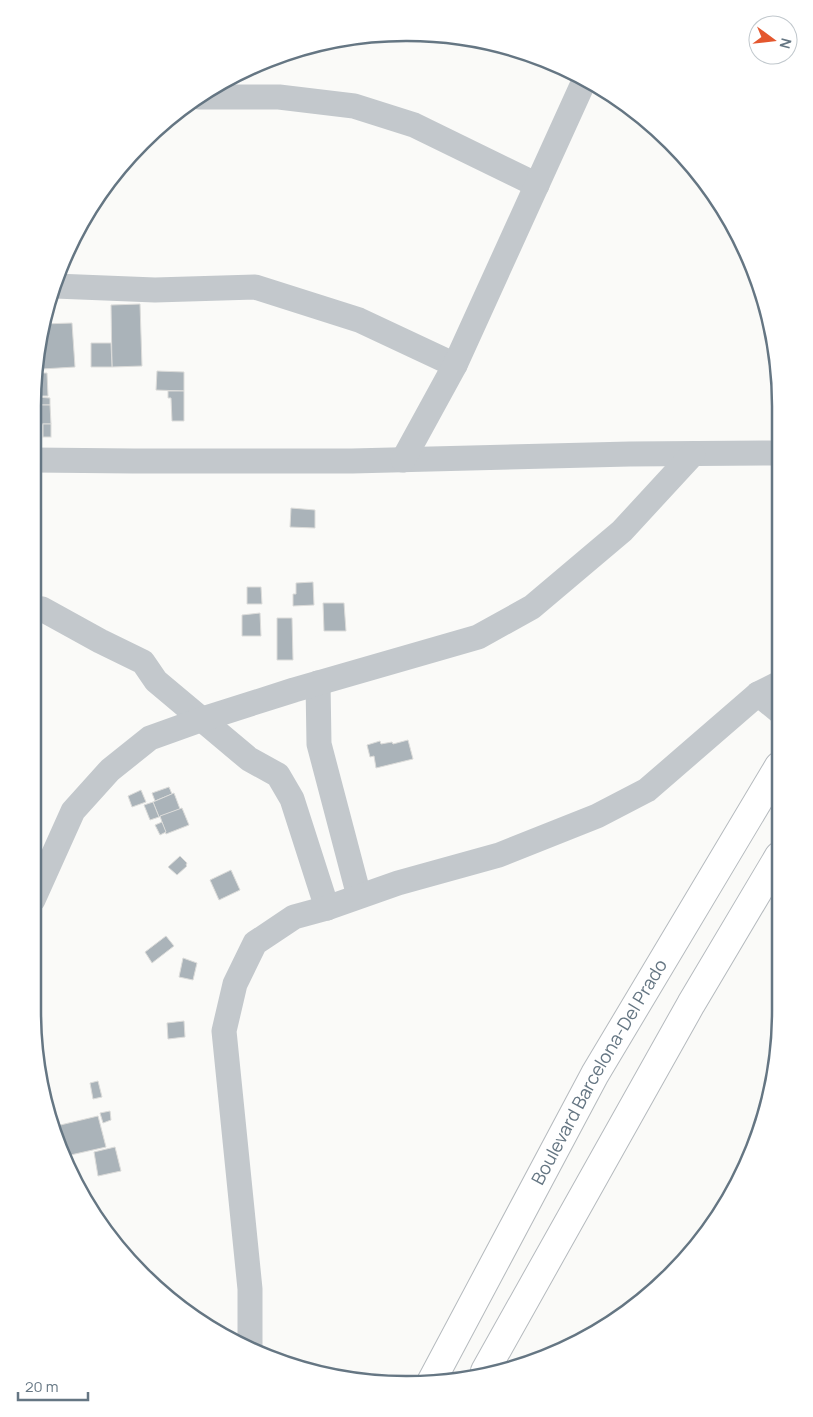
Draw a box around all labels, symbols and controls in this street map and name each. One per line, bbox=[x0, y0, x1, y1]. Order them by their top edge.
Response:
north arrow bbox=[748, 15, 798, 65]
text: N bbox=[776, 36, 797, 51]
street label: Boulevard Barcelona-Del Prado bbox=[525, 954, 672, 1189]
scale bar bbox=[18, 1370, 88, 1402]
text: 20 m bbox=[25, 1376, 58, 1397]

